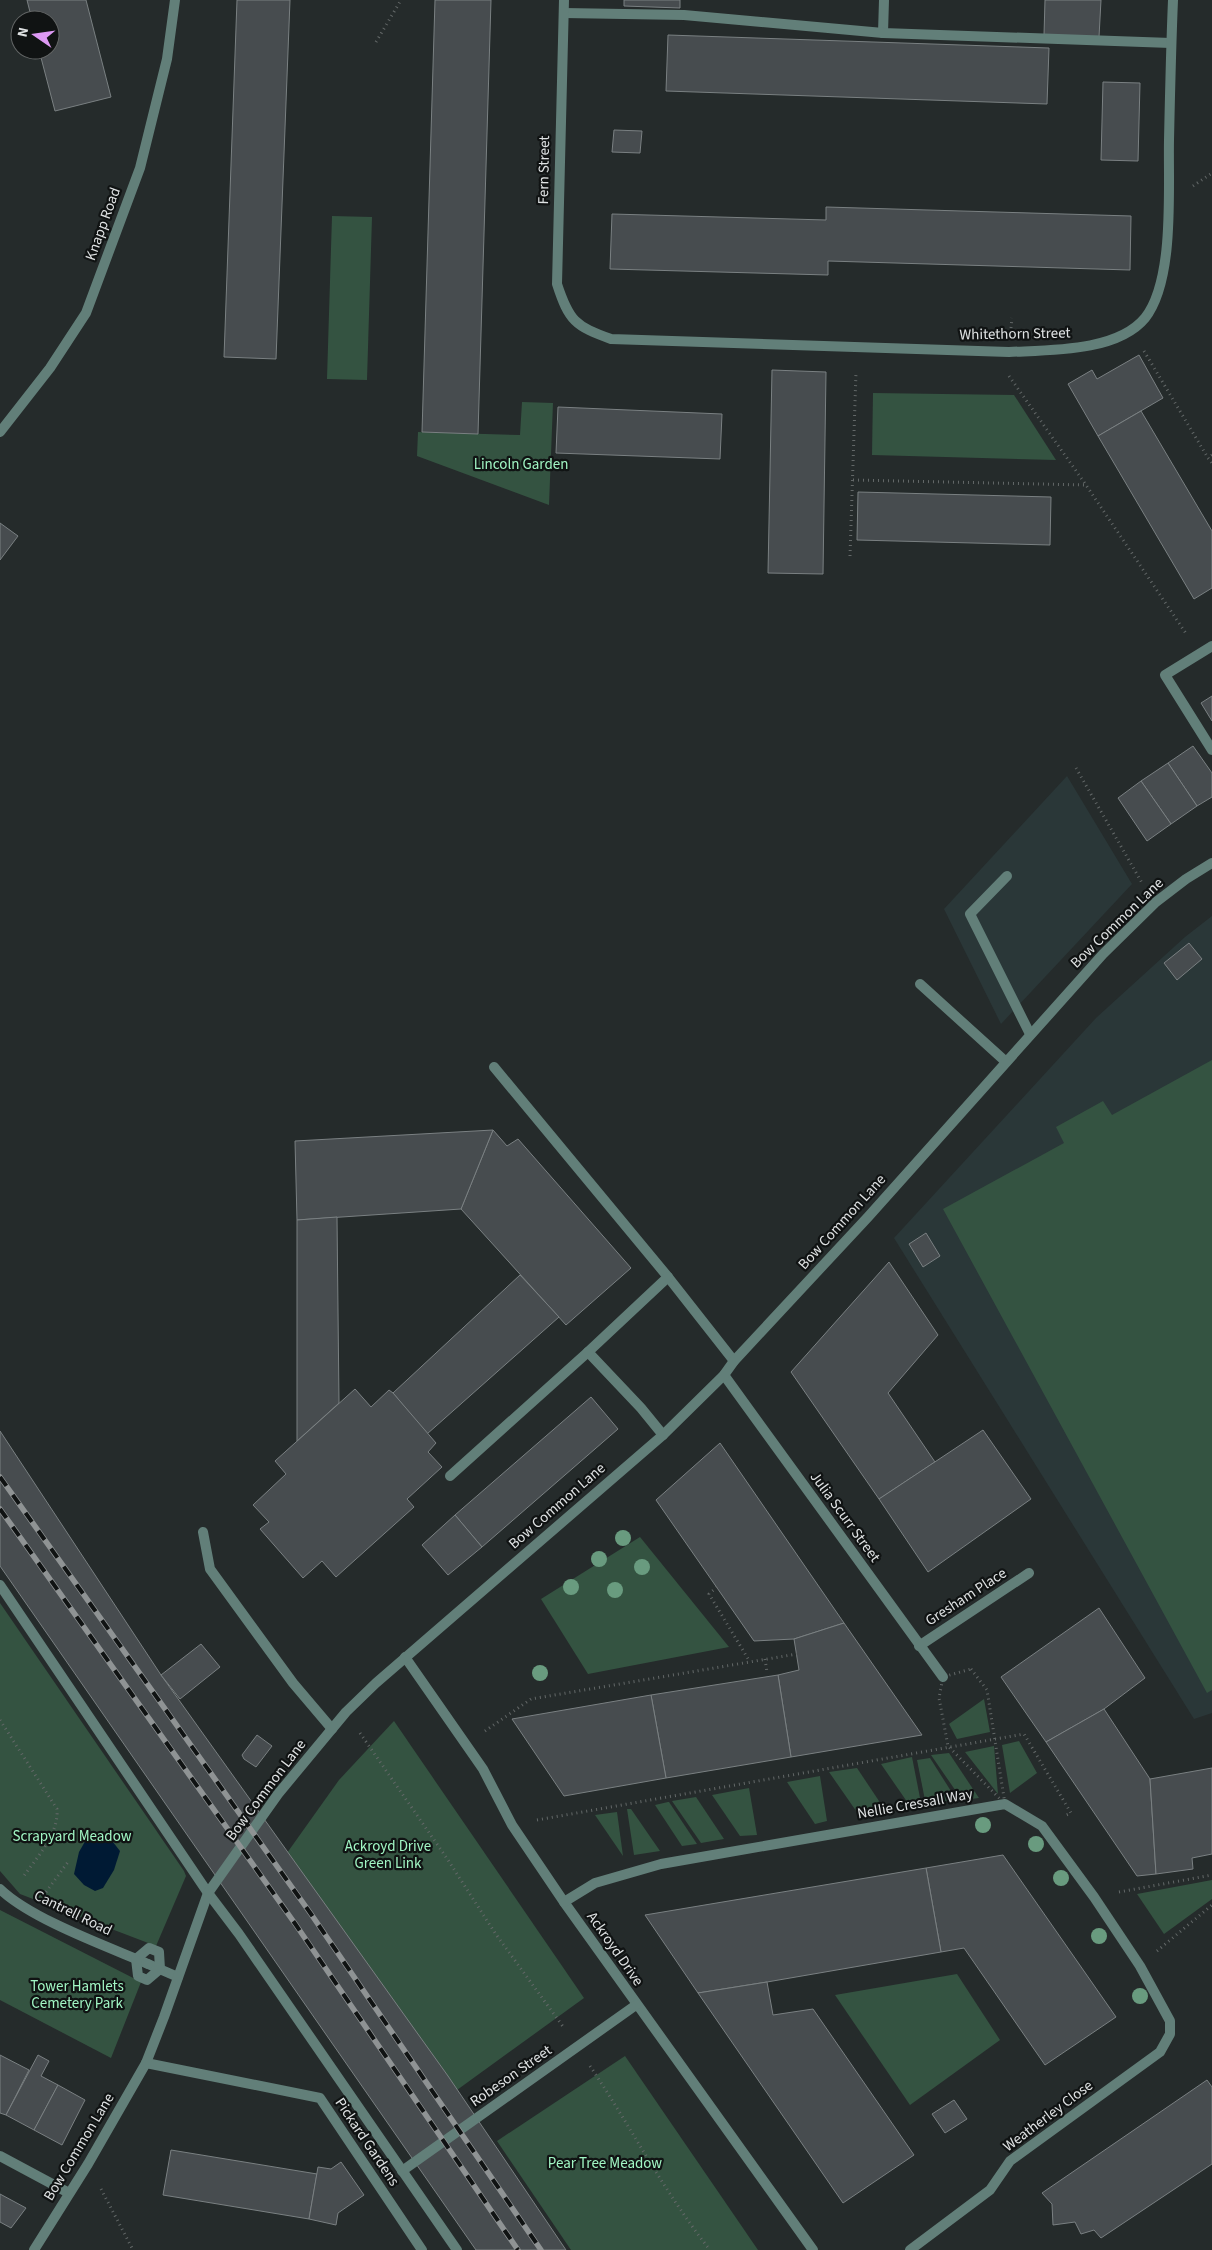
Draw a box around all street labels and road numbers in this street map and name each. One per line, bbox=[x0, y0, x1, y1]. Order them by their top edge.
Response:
street label: Fern Street bbox=[533, 136, 555, 204]
street label: Knapp Road bbox=[80, 185, 126, 263]
street label: Whitethorn Street bbox=[959, 323, 1071, 345]
street label: Bow Common Lane bbox=[1066, 873, 1168, 973]
street label: Bow Common Lane bbox=[793, 1170, 891, 1274]
street label: Bow Common Lane bbox=[504, 1458, 610, 1554]
street label: Julia Scurr Street bbox=[805, 1467, 885, 1567]
street label: Gresham Place bbox=[921, 1563, 1011, 1631]
street label: Bow Common Lane bbox=[221, 1735, 311, 1845]
street label: Nellie Cressall Way bbox=[856, 1784, 974, 1824]
street label: Cantrell Road bbox=[30, 1885, 116, 1941]
street label: Ackroyd Drive bbox=[582, 1908, 648, 1990]
street label: Robeson Street bbox=[466, 2040, 556, 2112]
street label: Weatherley Close bbox=[999, 2075, 1097, 2157]
street label: Bow Common Lane bbox=[39, 2089, 119, 2205]
street label: Pickard Gardens bbox=[330, 2094, 404, 2190]

